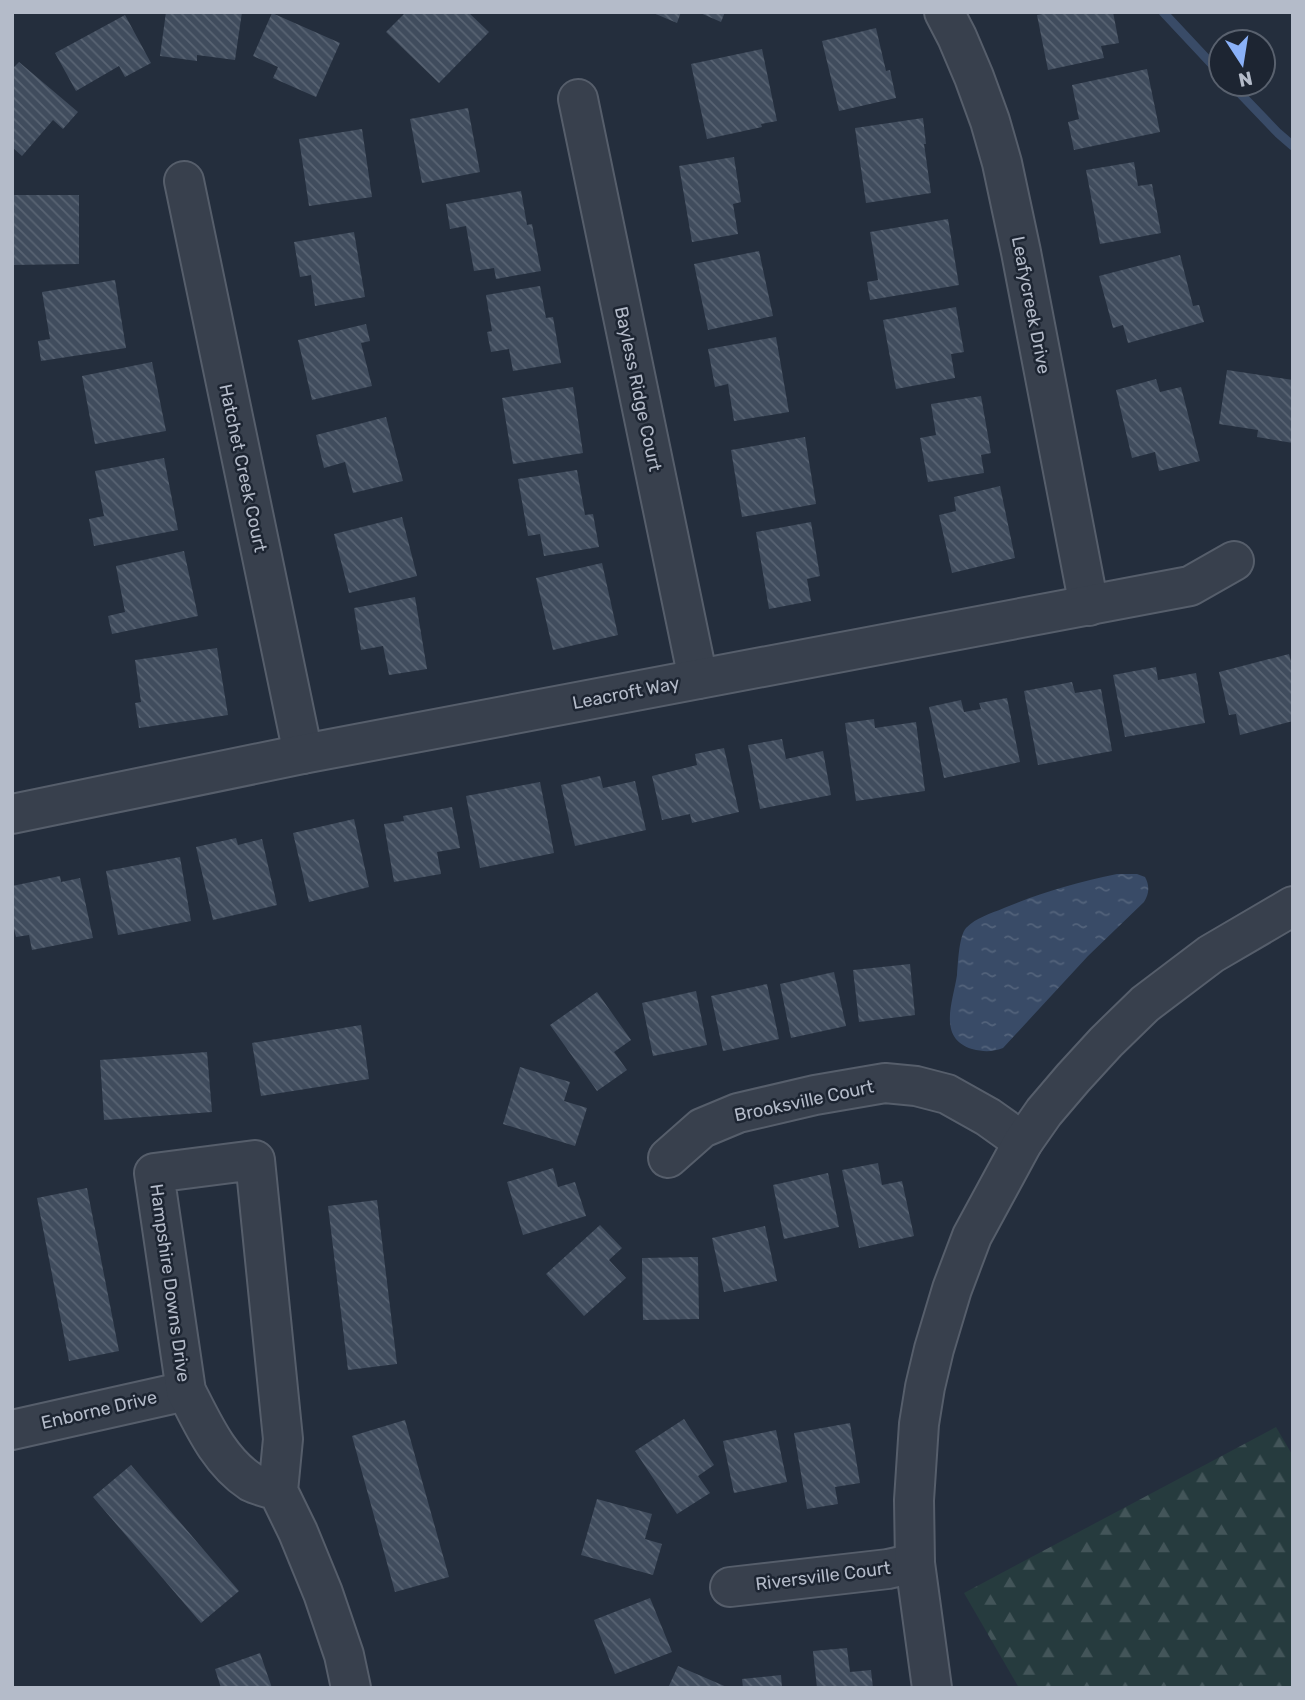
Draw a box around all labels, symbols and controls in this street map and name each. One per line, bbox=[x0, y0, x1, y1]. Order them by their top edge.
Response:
north arrow bbox=[1207, 28, 1277, 98]
text: N bbox=[1236, 66, 1255, 92]
street label: Leafycreek Drive bbox=[1007, 234, 1055, 376]
street label: Bayless Ridge Court bbox=[610, 305, 666, 473]
street label: Hatchet Creek Court bbox=[214, 382, 272, 554]
street label: Leacroft Way bbox=[571, 672, 681, 714]
street label: Brooksville Court bbox=[732, 1075, 876, 1127]
street label: Hampshire Downs Drive bbox=[145, 1182, 195, 1384]
street label: Enborne Drive bbox=[39, 1386, 159, 1434]
street label: Riversville Court bbox=[754, 1557, 892, 1595]

